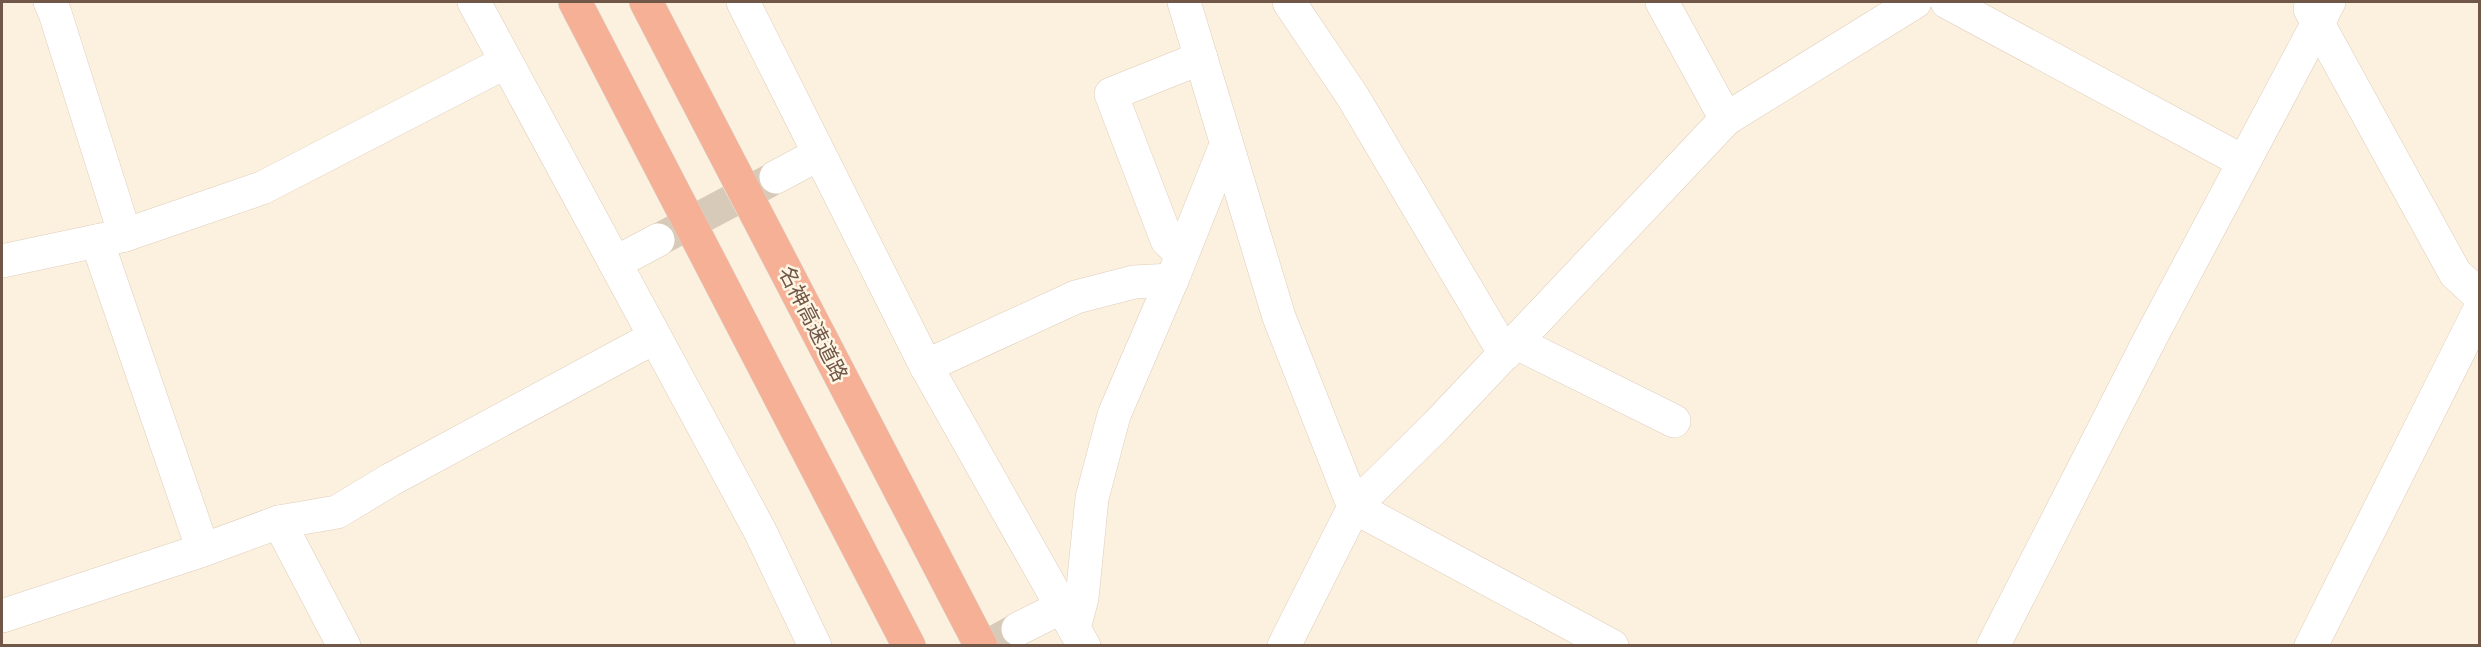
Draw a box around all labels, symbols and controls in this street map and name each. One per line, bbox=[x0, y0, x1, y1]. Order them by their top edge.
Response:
street label: 名神高速道路 bbox=[774, 262, 852, 386]

